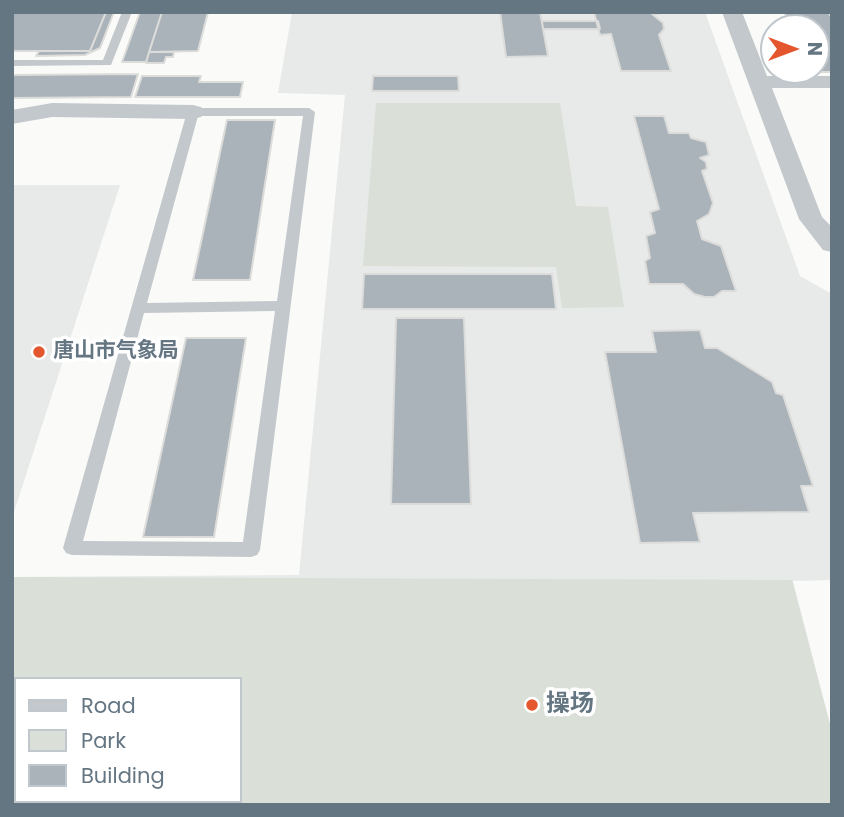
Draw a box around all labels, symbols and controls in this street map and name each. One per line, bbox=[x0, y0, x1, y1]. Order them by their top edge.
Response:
north arrow bbox=[760, 14, 830, 84]
text: N bbox=[801, 42, 828, 56]
place label: 唐山市气象局 bbox=[53, 339, 179, 365]
marker: 唐山市气象局 bbox=[31, 344, 47, 360]
legend bbox=[14, 677, 242, 803]
text: Road bbox=[81, 691, 136, 720]
place label: 操场 bbox=[546, 691, 594, 719]
marker: 操场 bbox=[524, 697, 540, 713]
text: Park bbox=[81, 726, 126, 755]
text: Building bbox=[81, 761, 165, 790]

